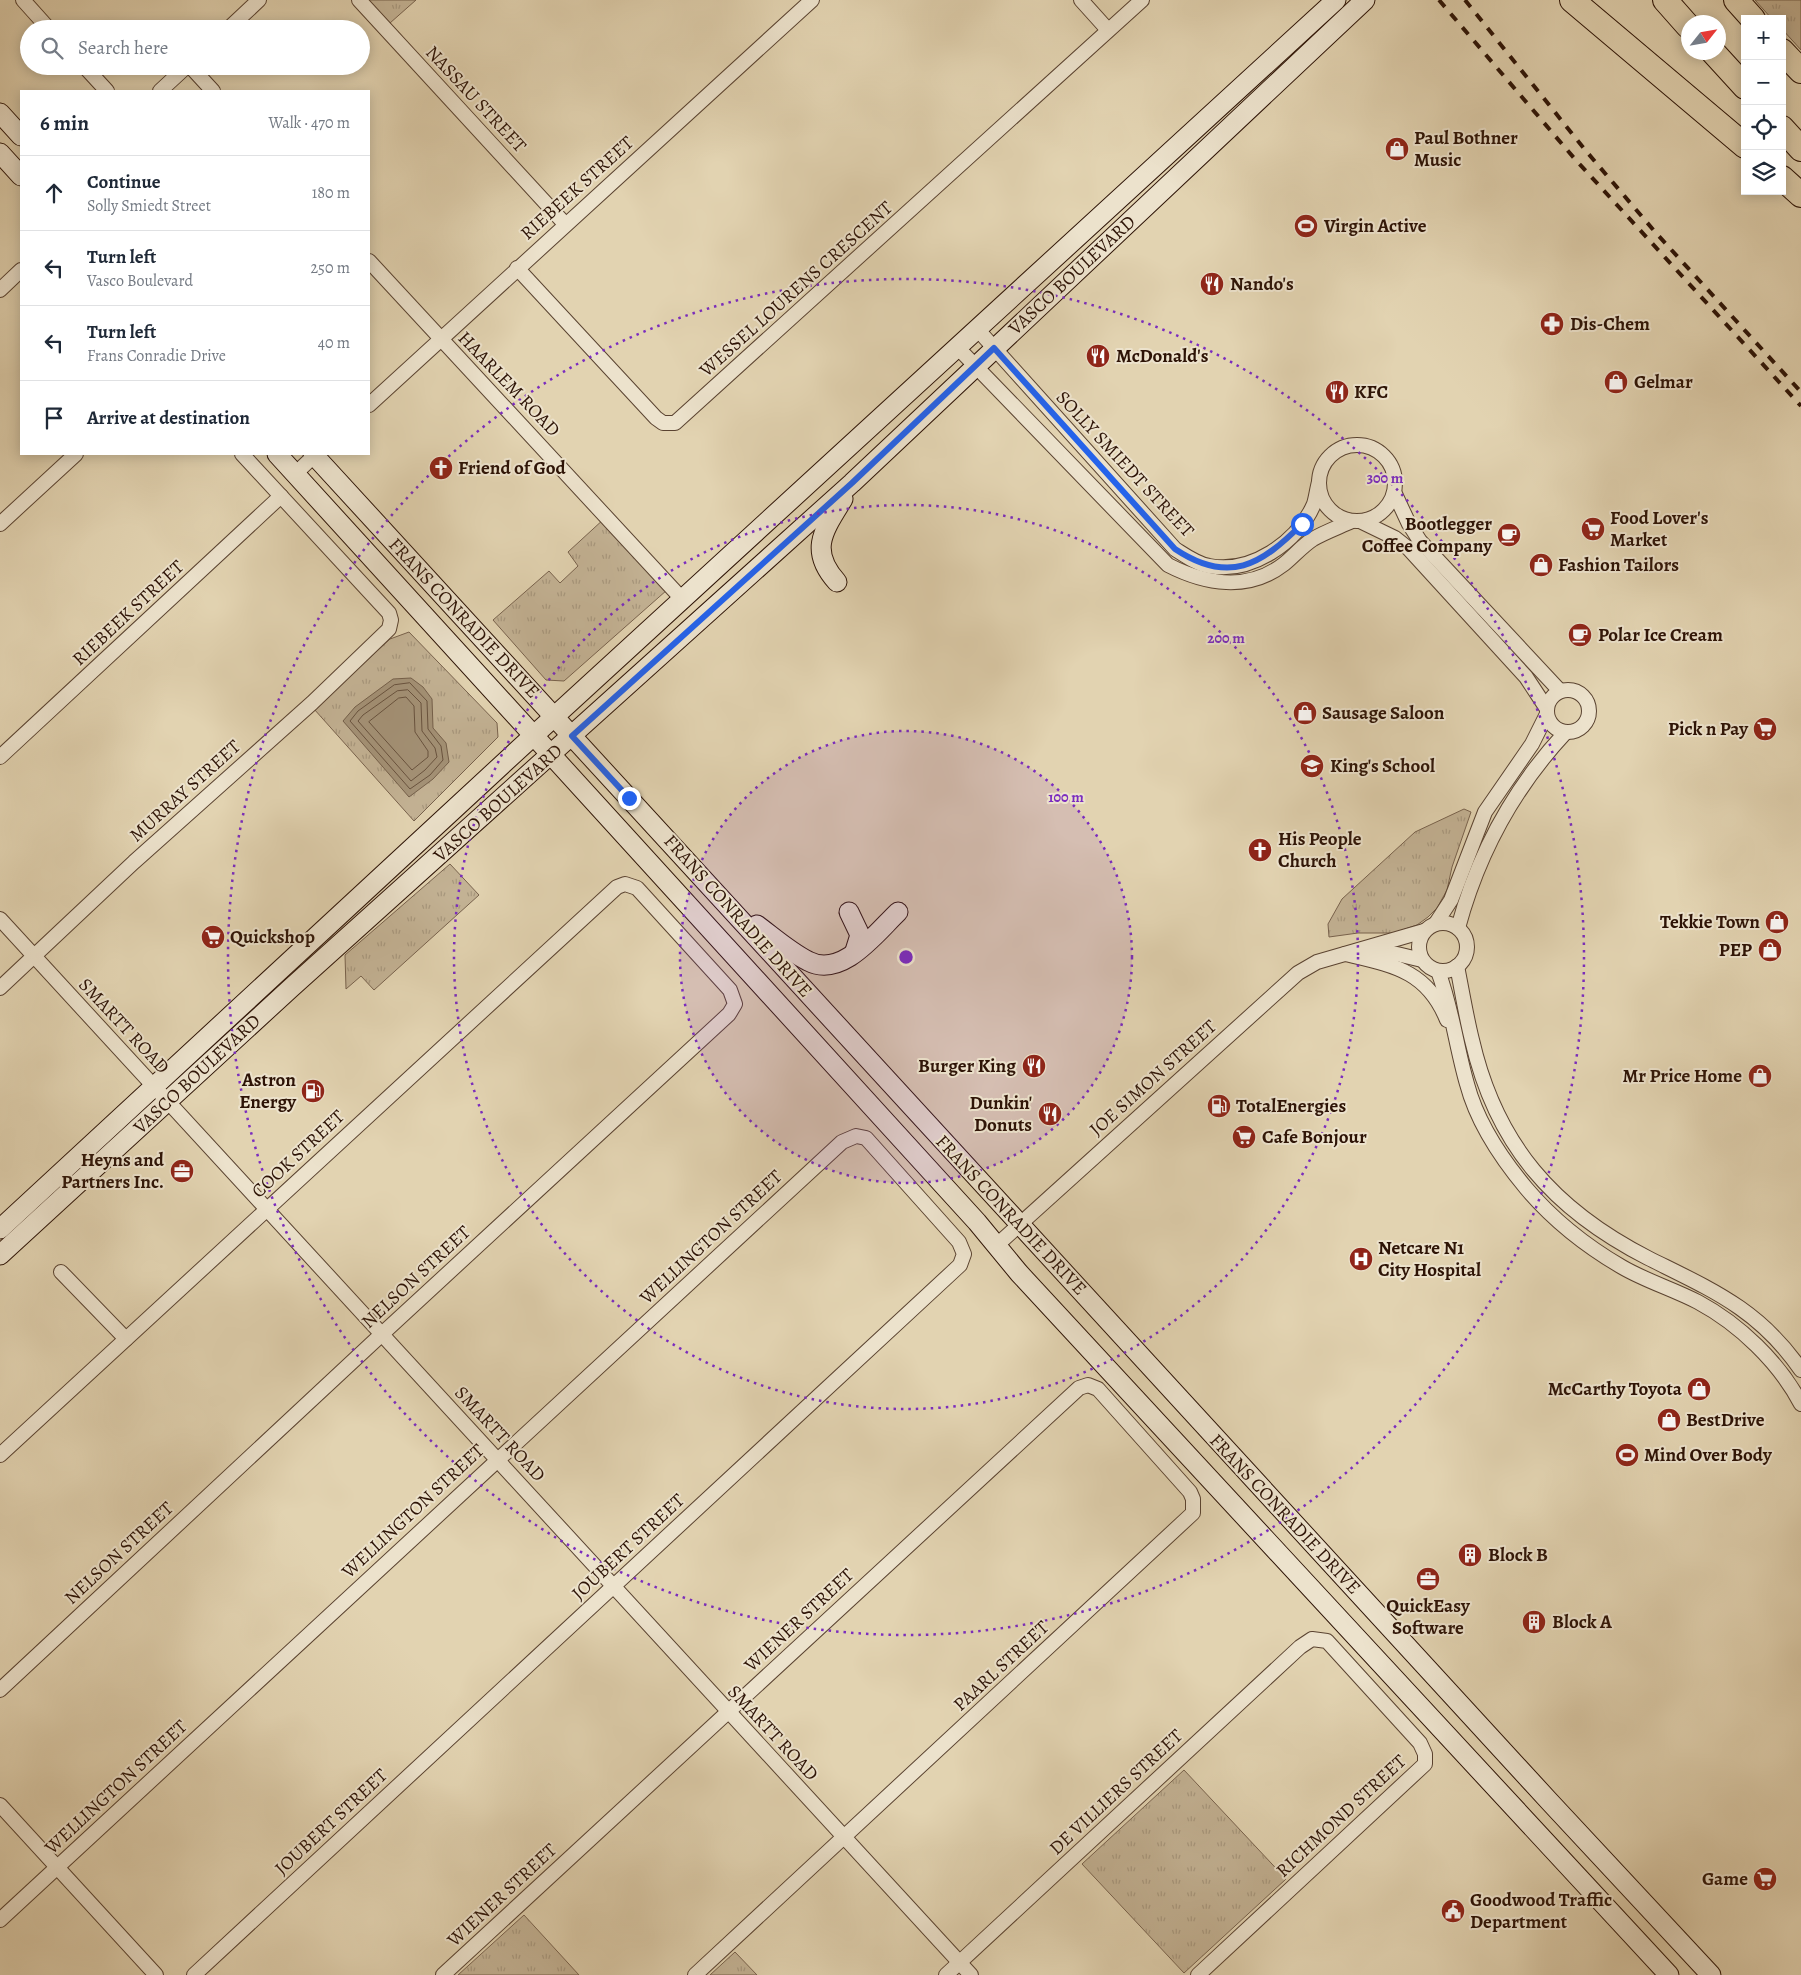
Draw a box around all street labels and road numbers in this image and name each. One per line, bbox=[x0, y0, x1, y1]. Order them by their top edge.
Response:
street label: NASSAU STREET bbox=[420, 40, 533, 158]
street label: RIEBEEK STREET bbox=[515, 130, 640, 246]
street label: WESSEL LOURENS CRESCENT bbox=[693, 195, 899, 383]
street label: VASCO BOULEVARD bbox=[1002, 209, 1141, 342]
street label: HAARLEM ROAD bbox=[452, 326, 566, 442]
street label: SOLLY SMIEDT STREET bbox=[1050, 385, 1200, 543]
street label: FRANS CONRADIE DRIVE bbox=[383, 532, 545, 704]
street label: RIEBEEK STREET bbox=[66, 554, 190, 672]
street label: MURRAY STREET bbox=[124, 734, 247, 848]
street label: VASCO BOULEVARD bbox=[427, 738, 568, 869]
street label: FRANS CONRADIE DRIVE bbox=[658, 829, 818, 1003]
street label: SMARTT ROAD bbox=[73, 972, 175, 1080]
street label: VASCO BOULEVARD bbox=[127, 1008, 266, 1141]
street label: JOE SIMON STREET bbox=[1084, 1014, 1223, 1142]
street label: COOK STREET bbox=[246, 1104, 351, 1204]
street label: FRANS CONRADIE DRIVE bbox=[930, 1129, 1092, 1301]
street label: WELLINGTON STREET bbox=[633, 1164, 788, 1311]
street label: NELSON STREET bbox=[356, 1219, 477, 1334]
street label: SMARTT ROAD bbox=[449, 1380, 551, 1488]
street label: FRANS CONRADIE DRIVE bbox=[1204, 1428, 1366, 1600]
street label: WELLINGTON STREET bbox=[335, 1438, 490, 1585]
street label: JOUBERT STREET bbox=[566, 1487, 691, 1606]
street label: NELSON STREET bbox=[59, 1495, 180, 1610]
street label: WIENER STREET bbox=[738, 1562, 860, 1678]
street label: PAARL STREET bbox=[947, 1614, 1055, 1717]
street label: SMARTT ROAD bbox=[722, 1679, 824, 1787]
street label: WELLINGTON STREET bbox=[38, 1714, 193, 1861]
street label: DE VILLIERS STREET bbox=[1044, 1723, 1189, 1861]
street label: RICHMOND STREET bbox=[1270, 1748, 1412, 1883]
street label: JOUBERT STREET bbox=[269, 1762, 394, 1881]
street label: WIENER STREET bbox=[441, 1837, 563, 1953]

